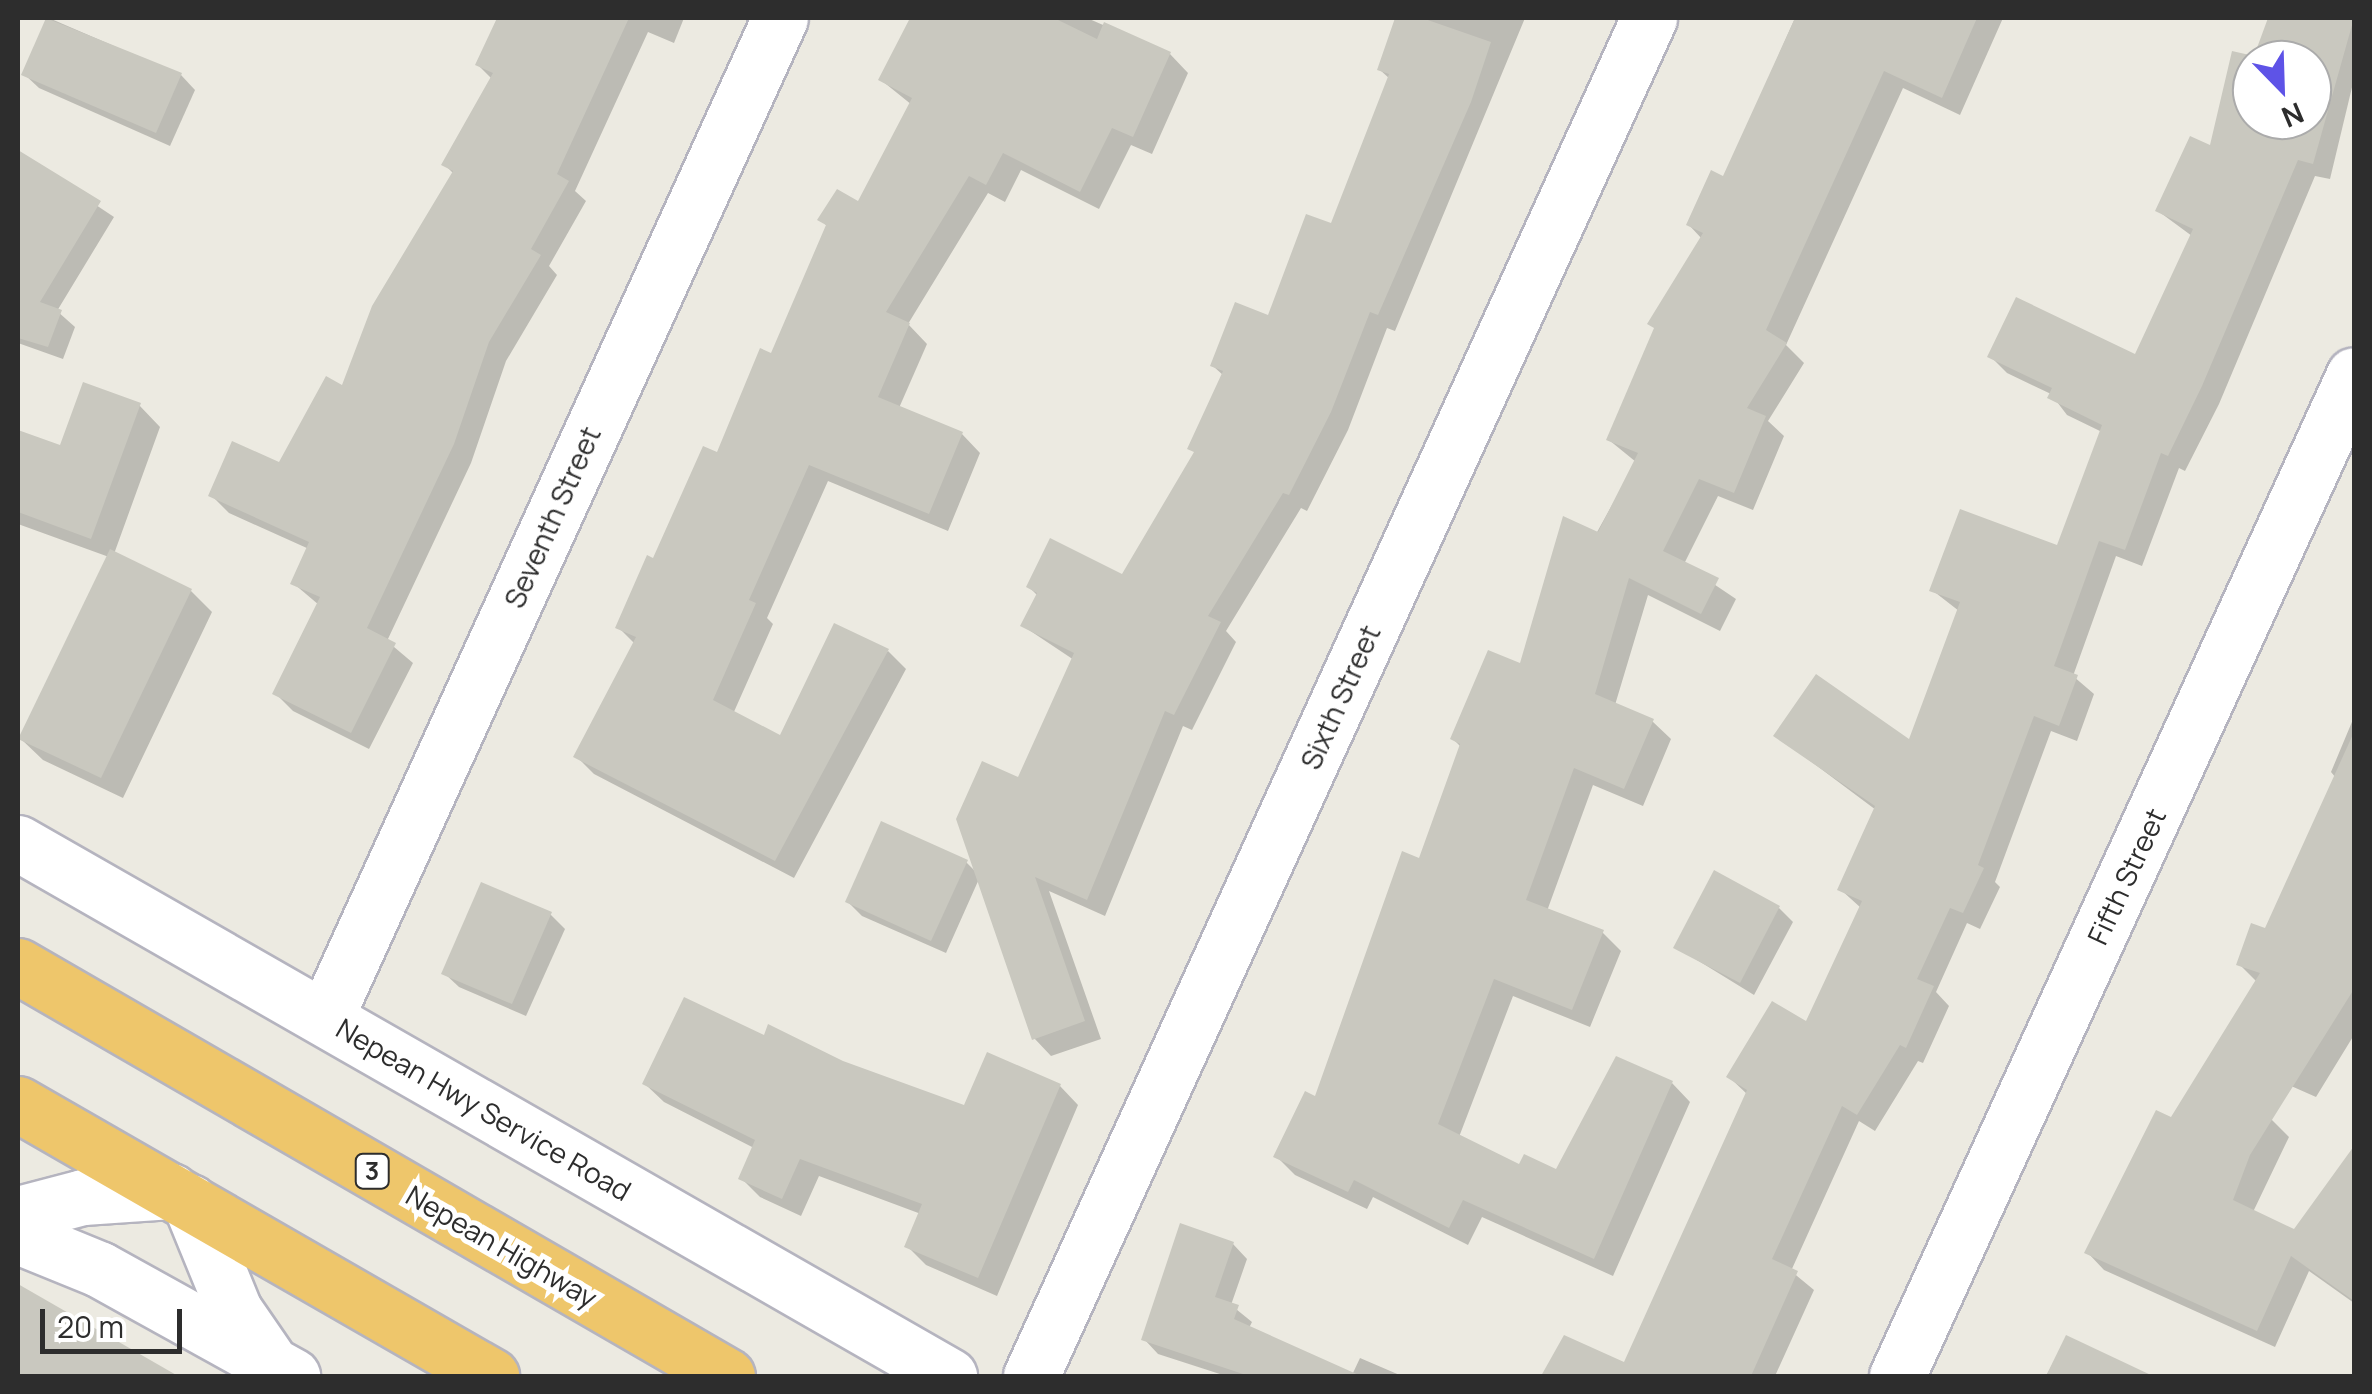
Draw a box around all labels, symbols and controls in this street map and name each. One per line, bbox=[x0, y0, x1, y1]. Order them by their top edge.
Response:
north arrow bbox=[2232, 40, 2332, 140]
text: N bbox=[2276, 94, 2310, 137]
street label: Seventh Street bbox=[497, 421, 607, 613]
street label: Sixth Street bbox=[1293, 620, 1387, 774]
street label: Fifth Street bbox=[2080, 803, 2172, 949]
street label: Nepean Hwy Service Road bbox=[331, 1011, 637, 1207]
road number: 3 bbox=[354, 1151, 390, 1191]
street label: Nepean Highway bbox=[401, 1178, 603, 1314]
scale bar bbox=[45, 1289, 188, 1351]
text: 20 m bbox=[57, 1306, 124, 1347]

